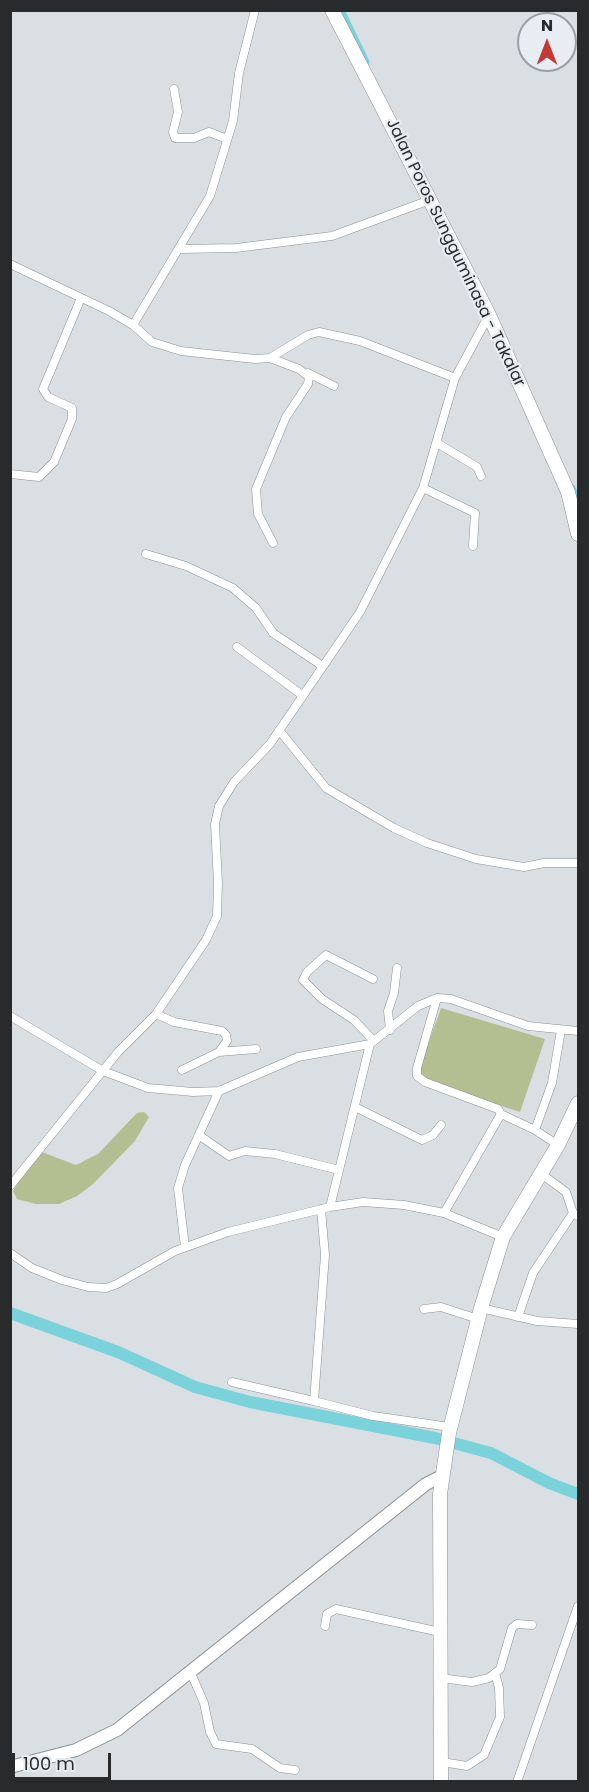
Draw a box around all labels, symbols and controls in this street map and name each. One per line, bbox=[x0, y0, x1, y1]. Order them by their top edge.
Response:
north arrow bbox=[517, 12, 577, 72]
text: N bbox=[541, 14, 553, 37]
street label: Jalan Poros Sungguminasa - Takalar bbox=[382, 116, 528, 390]
scale bar bbox=[15, 1741, 114, 1779]
text: 100 m bbox=[23, 1751, 75, 1776]

